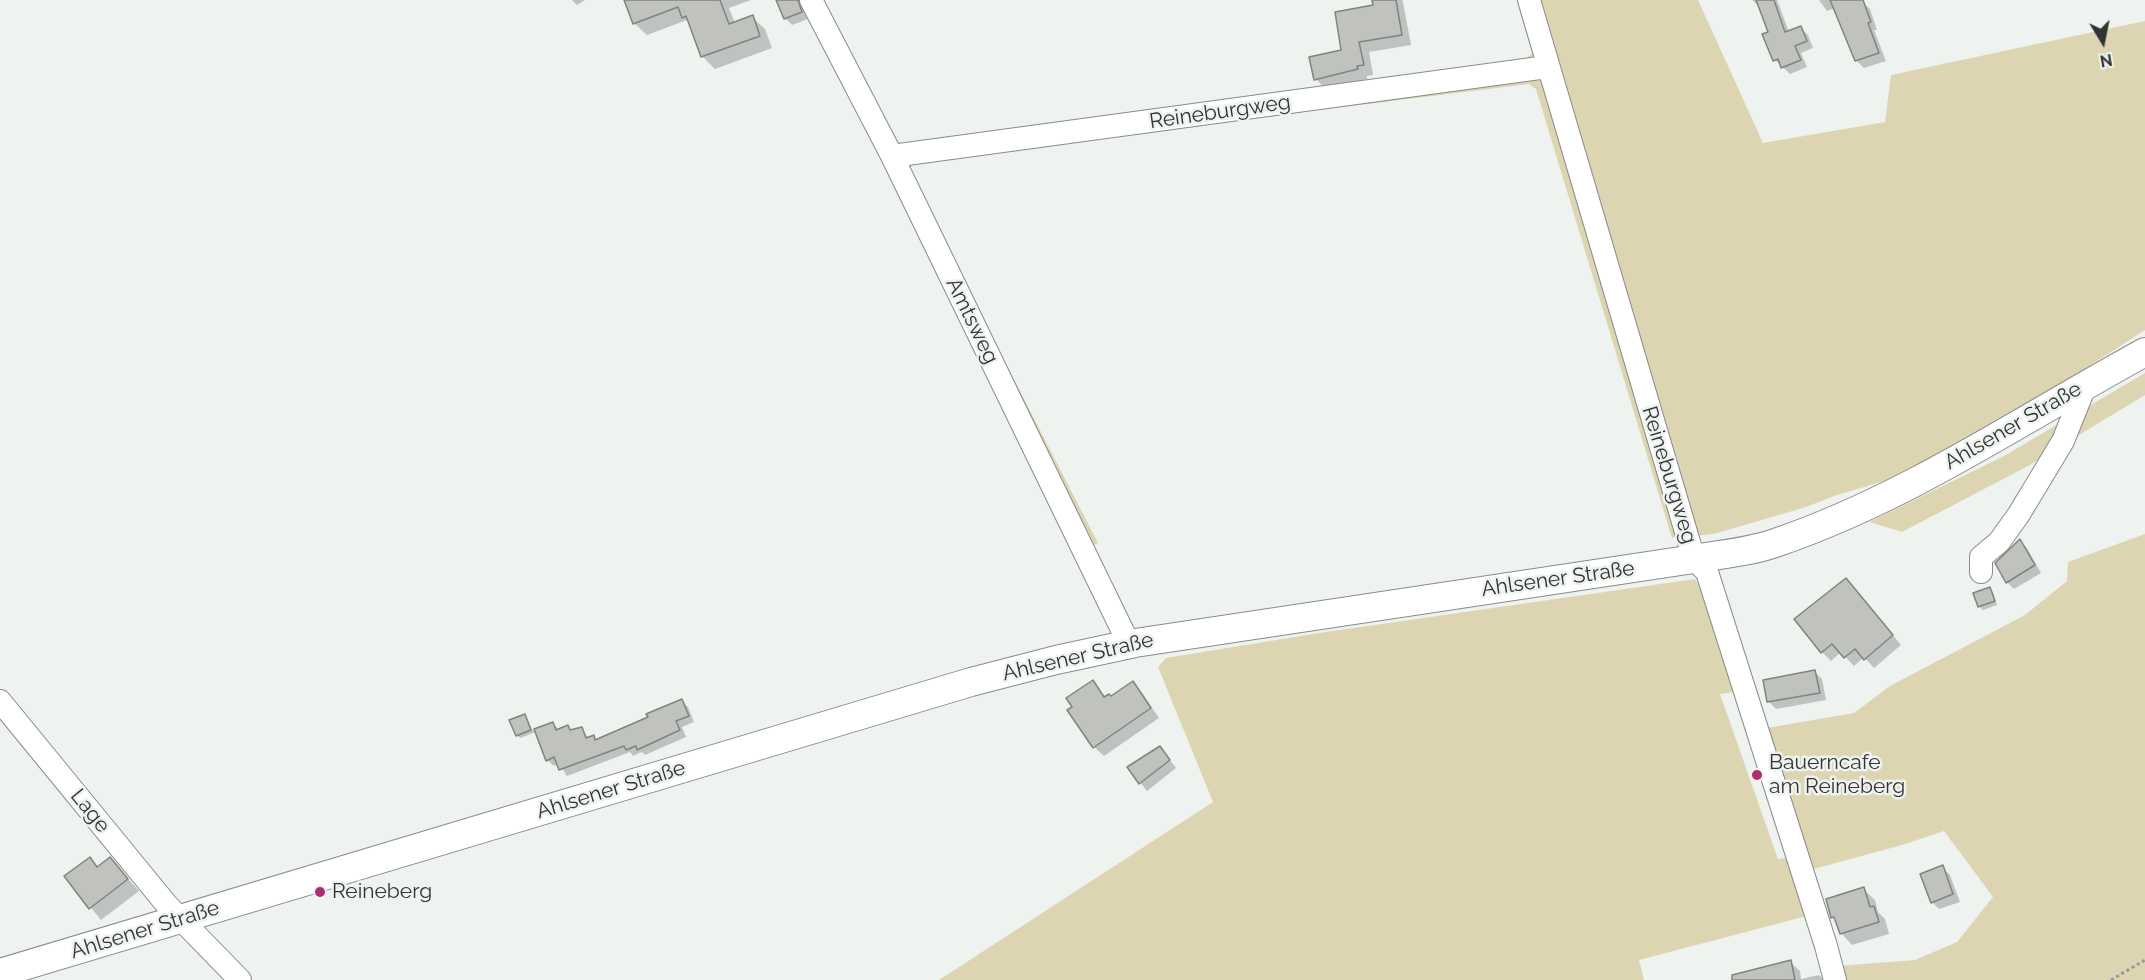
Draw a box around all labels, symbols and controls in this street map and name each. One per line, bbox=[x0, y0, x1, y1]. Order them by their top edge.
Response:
north arrow bbox=[2073, 12, 2133, 72]
text: N bbox=[2099, 50, 2114, 71]
street label: Reineburgweg bbox=[1148, 90, 1292, 134]
street label: Amtsweg bbox=[940, 274, 1004, 368]
street label: Ahlsener Straße bbox=[1940, 377, 2086, 475]
street label: Reineburgweg bbox=[1636, 403, 1702, 547]
street label: Ahlsener Straße bbox=[1480, 556, 1636, 602]
street label: Ahlsener Straße bbox=[1000, 627, 1156, 687]
place label: Bauerncafe am Reineberg bbox=[1769, 750, 1905, 800]
street label: Ahlsener Straße bbox=[534, 755, 688, 825]
marker: Bauerncafe am Reineberg bbox=[1750, 768, 1764, 782]
street label: Lage bbox=[65, 784, 115, 838]
place label: Reineberg bbox=[332, 879, 432, 905]
marker: Reineberg bbox=[313, 885, 327, 899]
street label: Ahlsener Straße bbox=[68, 895, 222, 965]

